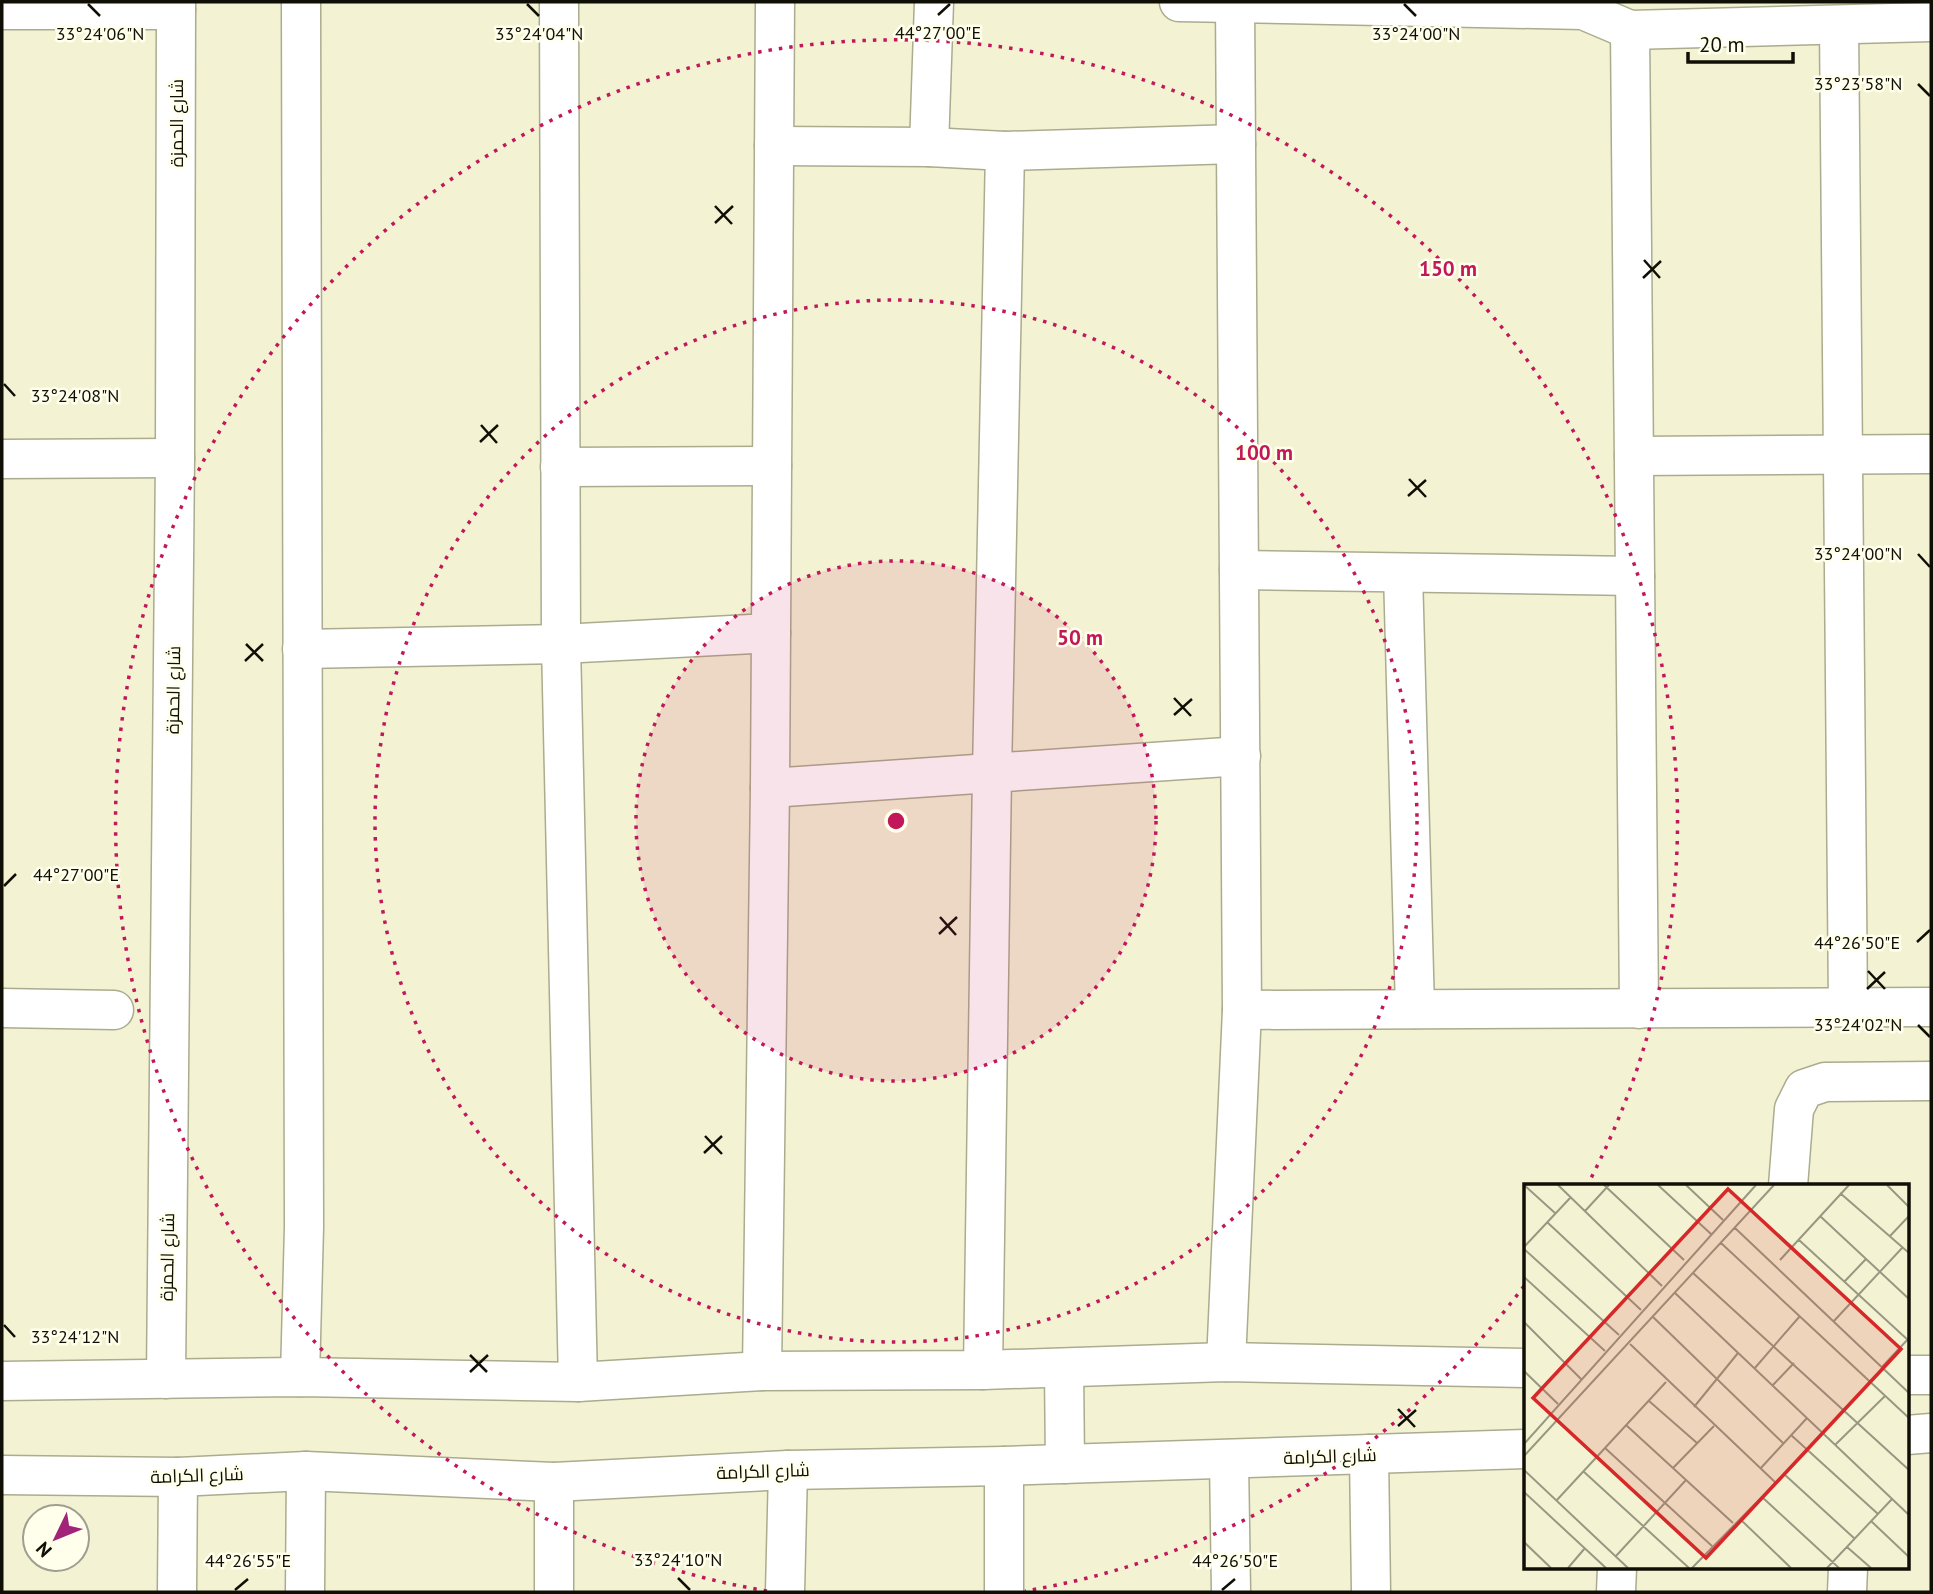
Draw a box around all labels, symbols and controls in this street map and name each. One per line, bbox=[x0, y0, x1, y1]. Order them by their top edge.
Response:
text: 44°27'00"E bbox=[895, 21, 981, 44]
scale bar bbox=[1688, 21, 1793, 65]
text: 33°24'06"N bbox=[56, 22, 144, 45]
text: 33°24'04"N bbox=[495, 22, 583, 45]
text: 33°24'00"N bbox=[1372, 22, 1460, 45]
text: 20 m bbox=[1699, 31, 1745, 58]
text: 33°23'58"N bbox=[1814, 72, 1902, 95]
street label: شارع الحمزة bbox=[165, 79, 189, 167]
text: 150 m bbox=[1419, 255, 1477, 282]
text: 33°24'08"N bbox=[31, 384, 119, 407]
text: 100 m bbox=[1235, 439, 1293, 466]
text: 33°24'00"N bbox=[1814, 542, 1902, 565]
text: 50 m bbox=[1057, 624, 1103, 651]
street label: شارع الحمزة bbox=[161, 646, 186, 734]
centre of rings bbox=[884, 809, 908, 833]
text: 44°27'00"E bbox=[33, 863, 119, 886]
text: 44°26'50"E bbox=[1814, 931, 1900, 954]
text: 33°24'02"N bbox=[1814, 1013, 1902, 1036]
inset map bbox=[1524, 1184, 1909, 1570]
street label: شارع الحمزة bbox=[155, 1213, 180, 1301]
text: 33°24'12"N bbox=[31, 1325, 119, 1348]
street label: شارع الكرامة bbox=[1283, 1443, 1377, 1470]
street label: شارع الكرامة bbox=[716, 1458, 810, 1485]
street label: شارع الكرامة bbox=[150, 1462, 244, 1489]
north arrow bbox=[21, 1503, 91, 1573]
text: N bbox=[31, 1537, 57, 1562]
text: 33°24'10"N bbox=[634, 1548, 722, 1571]
text: 44°26'55"E bbox=[205, 1549, 291, 1572]
text: 44°26'50"E bbox=[1192, 1549, 1278, 1572]

